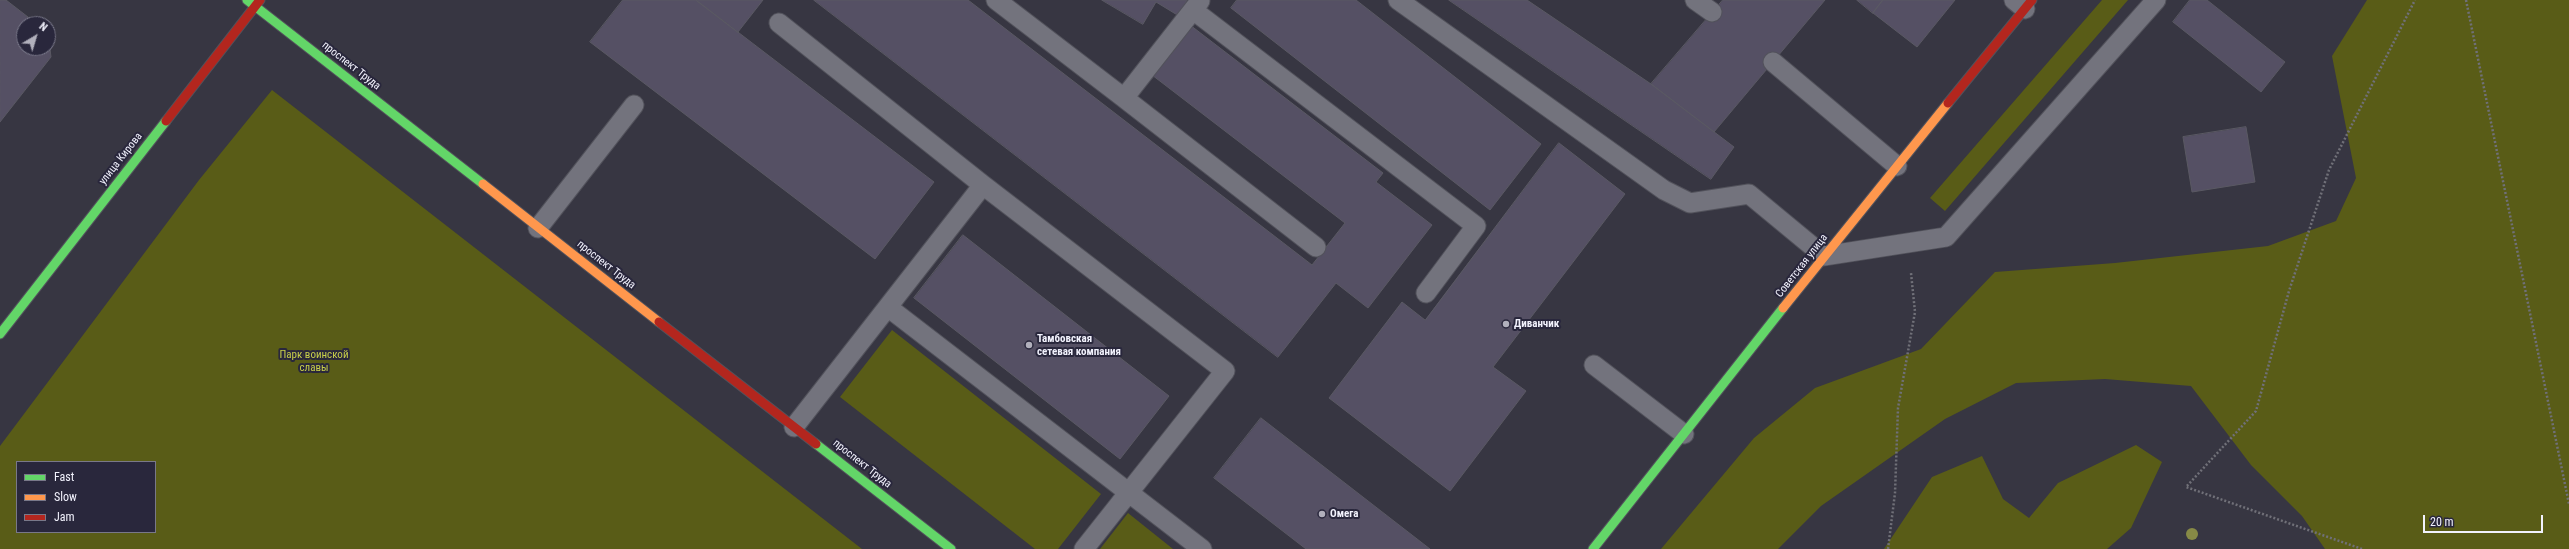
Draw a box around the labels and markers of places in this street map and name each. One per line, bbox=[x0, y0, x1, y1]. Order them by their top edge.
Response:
place label: Диванчик bbox=[1514, 317, 1559, 331]
marker: Диванчик bbox=[1501, 319, 1511, 329]
place label: Тамбовская сетевая компания bbox=[1037, 332, 1121, 358]
marker: Тамбовская сетевая компания bbox=[1024, 340, 1034, 350]
place label: Омега bbox=[1330, 507, 1358, 521]
marker: Омега bbox=[1317, 509, 1327, 519]

